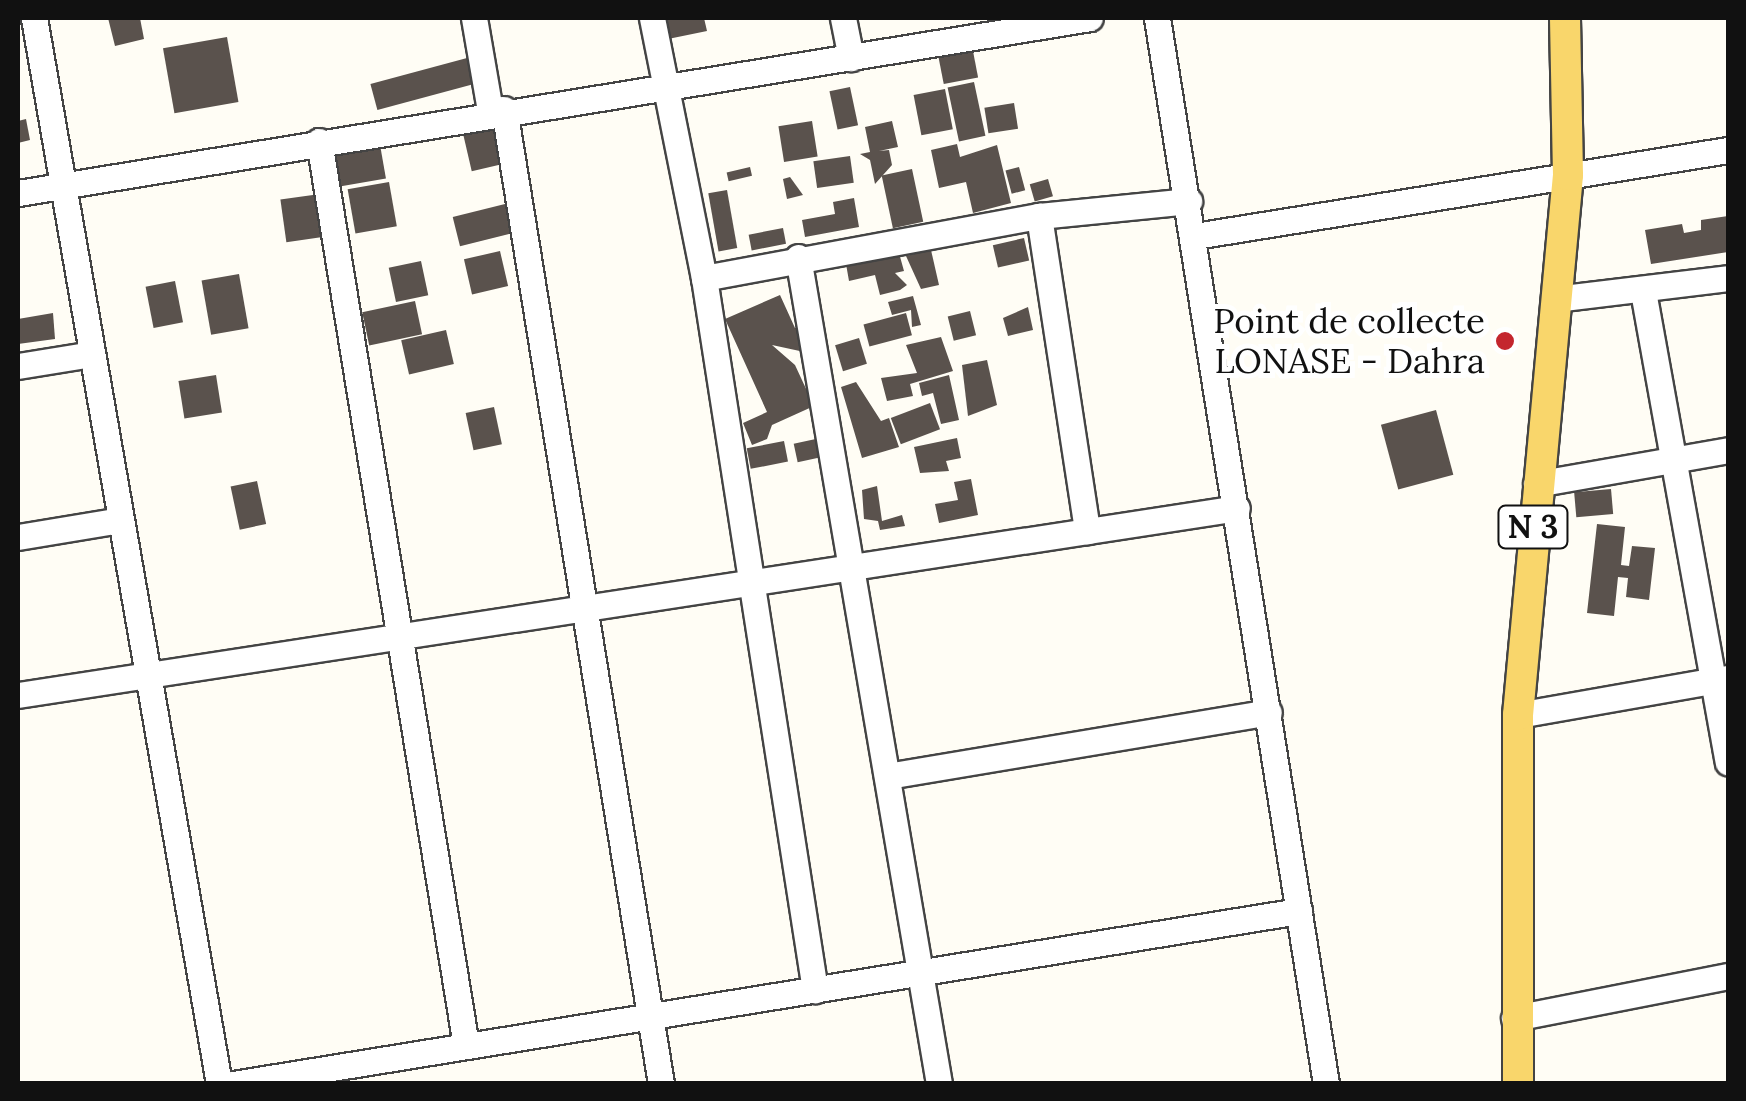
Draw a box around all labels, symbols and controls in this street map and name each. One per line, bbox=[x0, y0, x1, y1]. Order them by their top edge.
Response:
place label: Point de collecte LONASE - Dahra bbox=[1213, 300, 1485, 382]
marker: Point de collecte LONASE - Dahra bbox=[1494, 330, 1516, 352]
road number: N 3 bbox=[1496, 500, 1570, 554]

